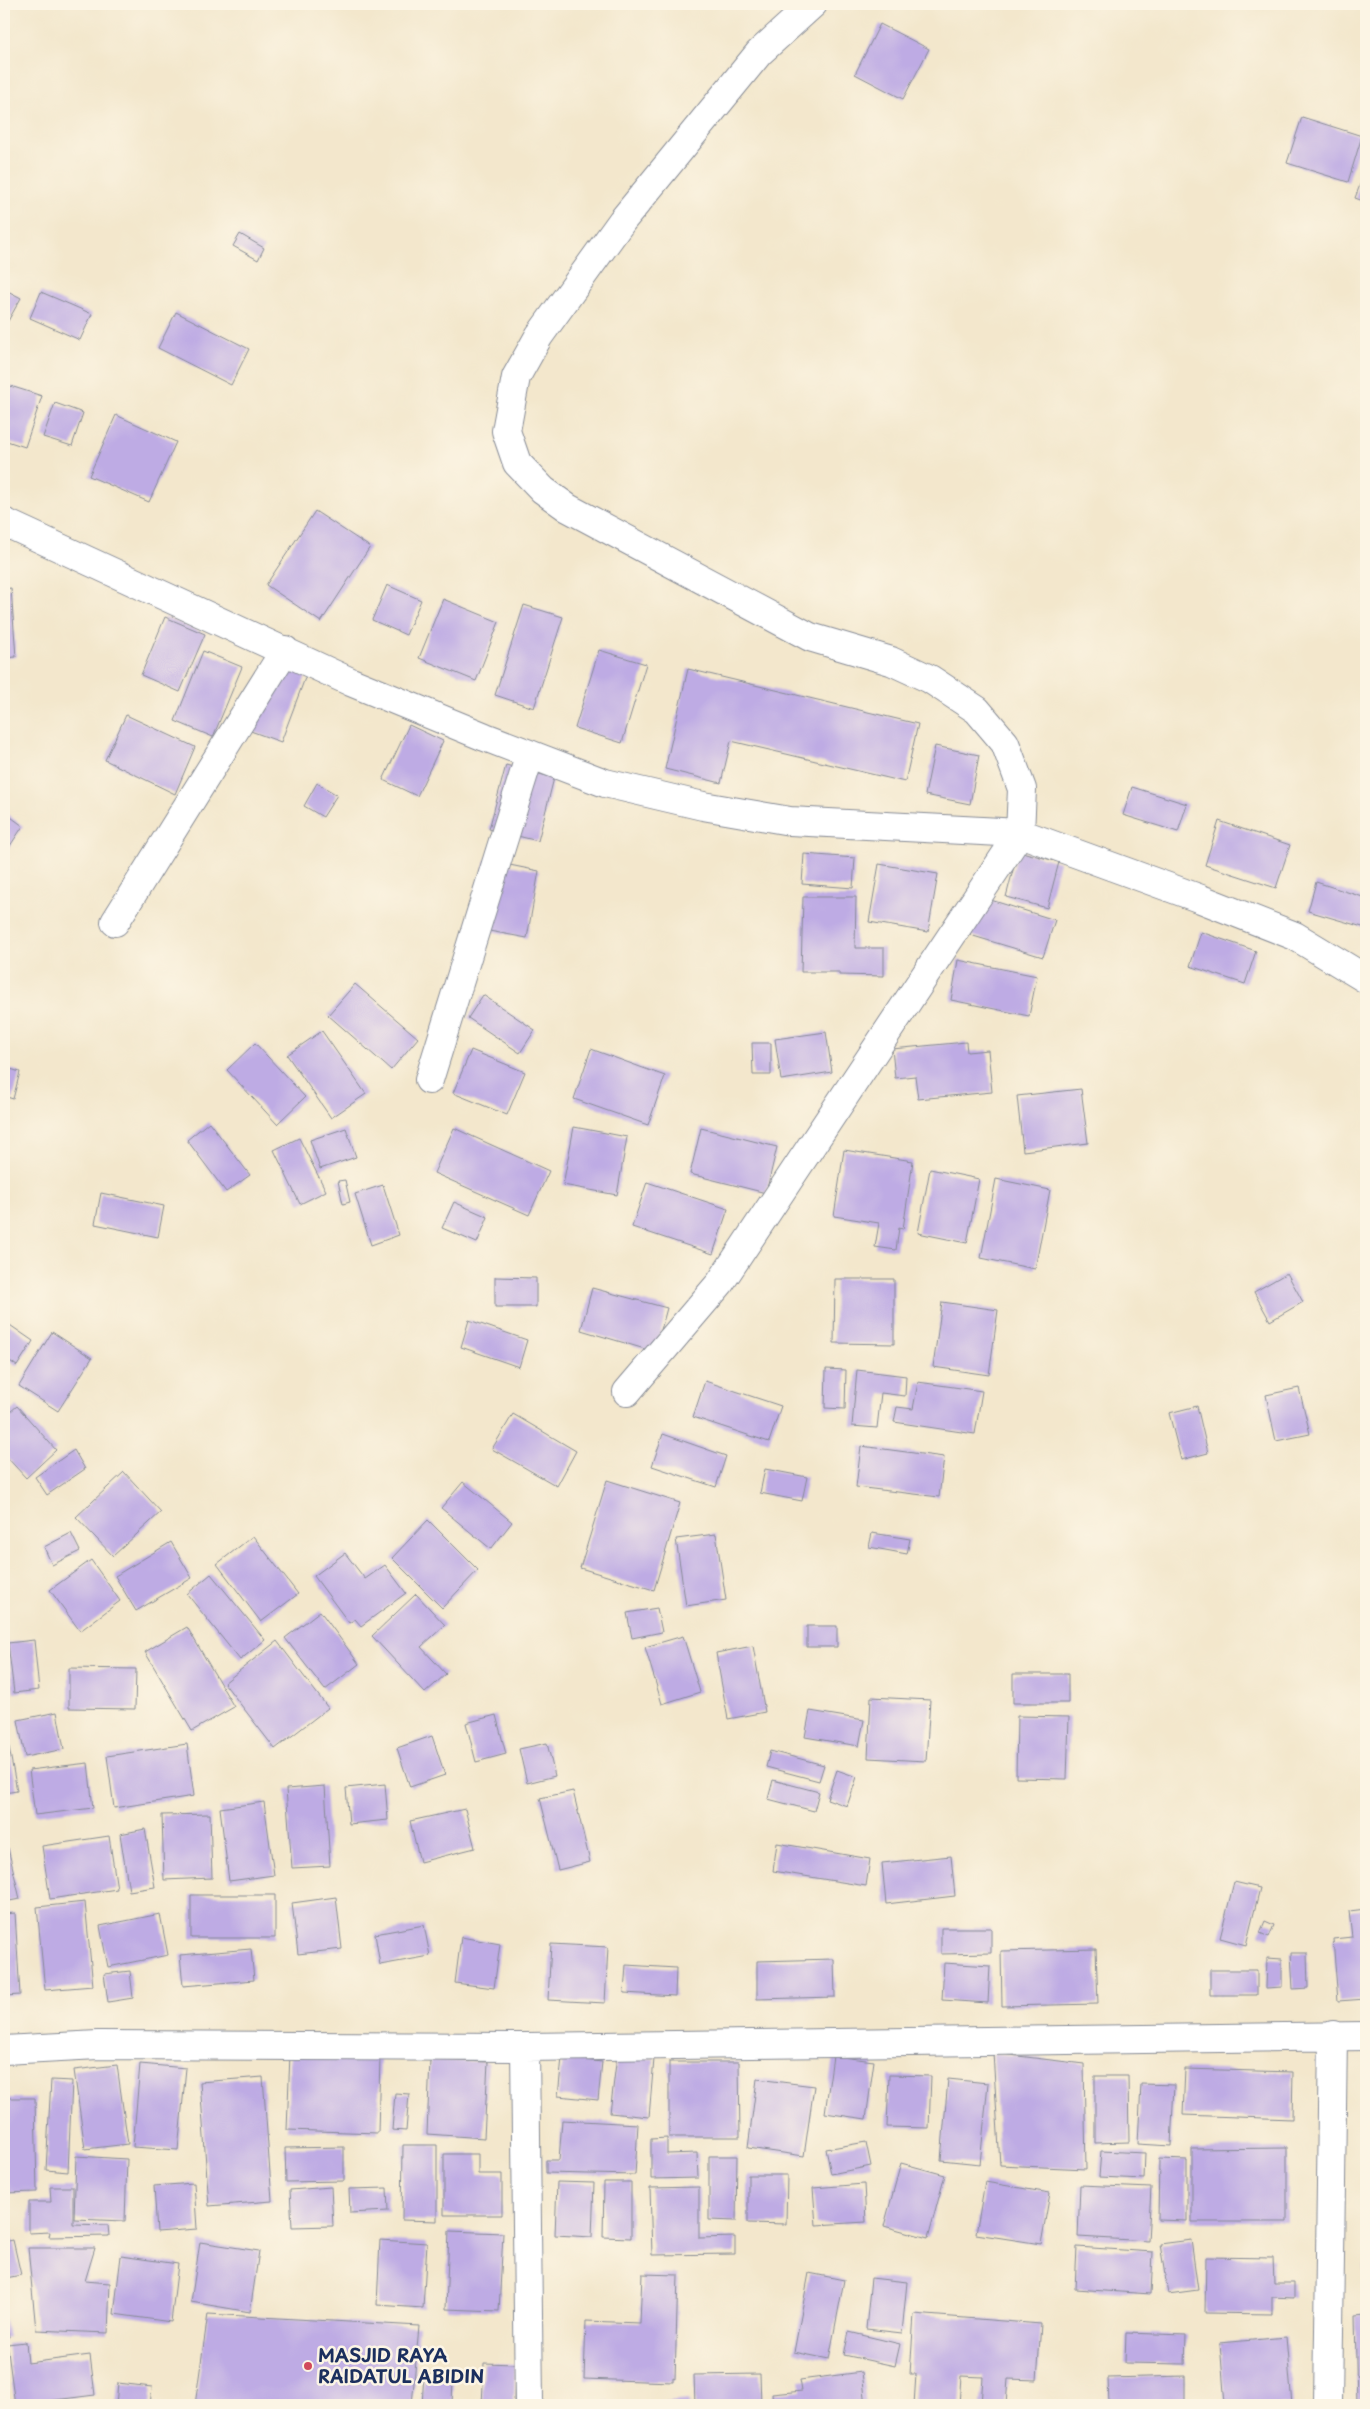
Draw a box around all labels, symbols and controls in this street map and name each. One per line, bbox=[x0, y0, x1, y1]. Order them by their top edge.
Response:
place label: MASJID RAYA RAIDATUL ABIDIN bbox=[318, 2341, 484, 2389]
marker: MASJID RAYA RAIDATUL ABIDIN bbox=[302, 2360, 314, 2372]

